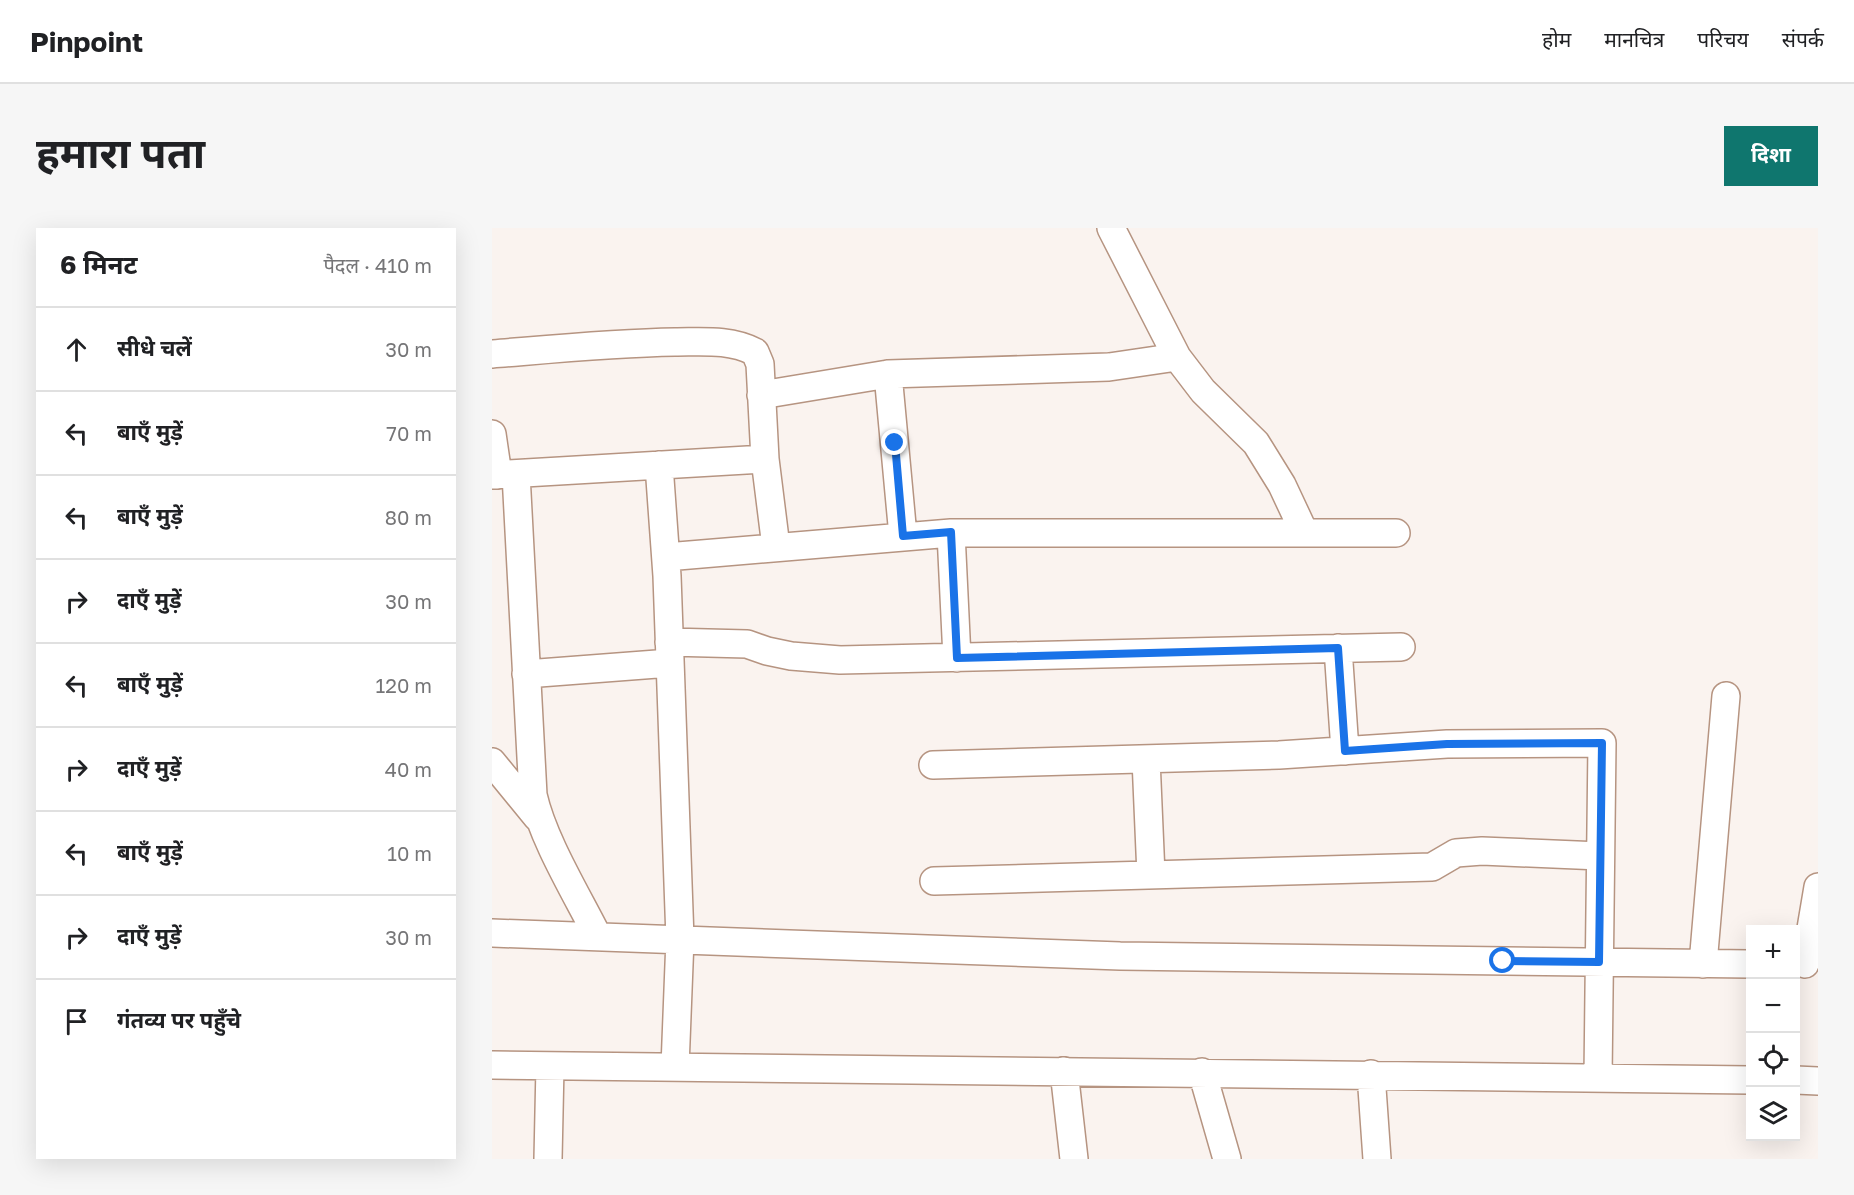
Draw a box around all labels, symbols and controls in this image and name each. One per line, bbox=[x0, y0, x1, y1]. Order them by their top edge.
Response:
text: Pinpoint bbox=[30, 25, 143, 58]
text: होम bbox=[1542, 26, 1571, 52]
text: मानचित्र bbox=[1604, 26, 1664, 52]
text: परिचय bbox=[1697, 26, 1749, 52]
text: संपर्क bbox=[1782, 26, 1824, 52]
button: दिशा bbox=[1724, 126, 1818, 186]
text: हमारा पता bbox=[36, 127, 205, 177]
text: 6 मिनट bbox=[60, 249, 138, 280]
text: पैदल · 410 m bbox=[323, 253, 432, 277]
icon: ahead bbox=[60, 333, 93, 366]
text: सीधे चलें bbox=[117, 334, 192, 361]
text: 30 m bbox=[385, 337, 432, 361]
icon: left bbox=[60, 417, 93, 450]
text: बाएँ मुड़ें bbox=[117, 418, 183, 445]
text: 70 m bbox=[386, 421, 432, 445]
route end bbox=[881, 429, 907, 455]
icon: left bbox=[60, 501, 93, 534]
text: बाएँ मुड़ें bbox=[117, 502, 183, 529]
text: 80 m bbox=[385, 505, 432, 529]
icon: right bbox=[60, 585, 93, 618]
text: दाएँ मुड़ें bbox=[117, 586, 182, 613]
text: 30 m bbox=[385, 589, 432, 613]
icon: left bbox=[60, 669, 93, 702]
text: बाएँ मुड़ें bbox=[117, 670, 183, 697]
text: 120 m bbox=[376, 673, 432, 697]
icon: right bbox=[60, 753, 93, 786]
text: दाएँ मुड़ें bbox=[117, 754, 182, 781]
text: 40 m bbox=[385, 757, 432, 781]
icon: left bbox=[60, 837, 93, 870]
text: बाएँ मुड़ें bbox=[117, 838, 183, 865]
text: 10 m bbox=[387, 841, 432, 865]
icon: right bbox=[60, 921, 93, 954]
text: दाएँ मुड़ें bbox=[117, 922, 182, 949]
text: 30 m bbox=[385, 925, 432, 949]
map controls bbox=[1746, 925, 1800, 1141]
button: + bbox=[1746, 925, 1800, 979]
route start bbox=[1489, 947, 1515, 973]
button: − bbox=[1746, 979, 1800, 1033]
icon: arrive bbox=[60, 1005, 93, 1038]
text: गंतव्य पर पहुँचे bbox=[117, 1006, 241, 1033]
button: locate bbox=[1746, 1033, 1800, 1087]
button: layers bbox=[1746, 1087, 1800, 1141]

